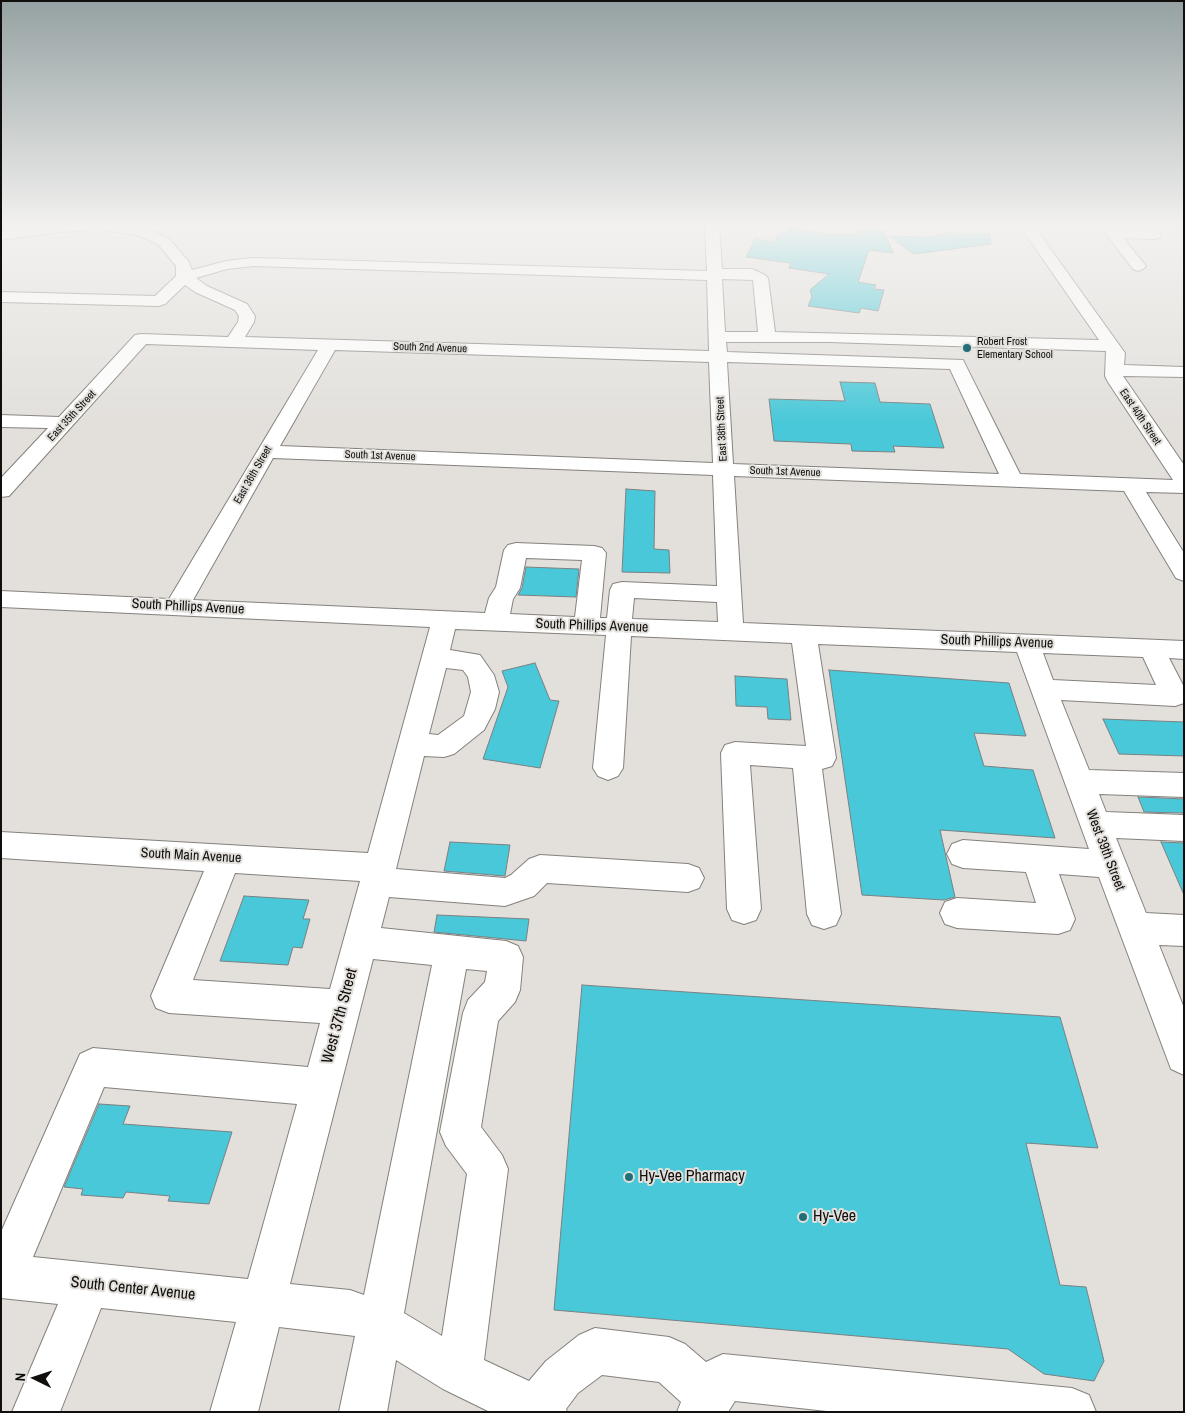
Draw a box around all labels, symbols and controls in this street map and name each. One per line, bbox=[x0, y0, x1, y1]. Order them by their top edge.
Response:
place label: Robert Frost Elementary School bbox=[977, 335, 1053, 361]
street label: South 2nd Avenue bbox=[393, 340, 467, 356]
marker: Robert Frost Elementary School bbox=[961, 342, 973, 354]
street label: East 40th Street bbox=[1116, 386, 1164, 448]
street label: East 35th Street bbox=[45, 388, 99, 444]
street label: East 38th Street bbox=[714, 396, 730, 462]
street label: East 36th Street bbox=[231, 444, 275, 506]
street label: South 1st Avenue bbox=[344, 448, 416, 464]
street label: South 1st Avenue bbox=[749, 464, 821, 480]
street label: South Phillips Avenue bbox=[131, 596, 245, 618]
street label: South Phillips Avenue bbox=[535, 616, 649, 636]
street label: South Phillips Avenue bbox=[940, 632, 1054, 652]
street label: West 39th Street bbox=[1082, 807, 1128, 893]
street label: South Main Avenue bbox=[140, 845, 242, 867]
street label: West 37th Street bbox=[318, 966, 362, 1066]
place label: Hy-Vee Pharmacy bbox=[639, 1167, 745, 1187]
marker: Hy-Vee Pharmacy bbox=[623, 1171, 635, 1183]
place label: Hy-Vee bbox=[813, 1207, 856, 1227]
marker: Hy-Vee bbox=[797, 1211, 809, 1223]
street label: South Center Avenue bbox=[70, 1273, 196, 1305]
north arrow bbox=[10, 1353, 60, 1403]
text: N bbox=[11, 1372, 29, 1382]

